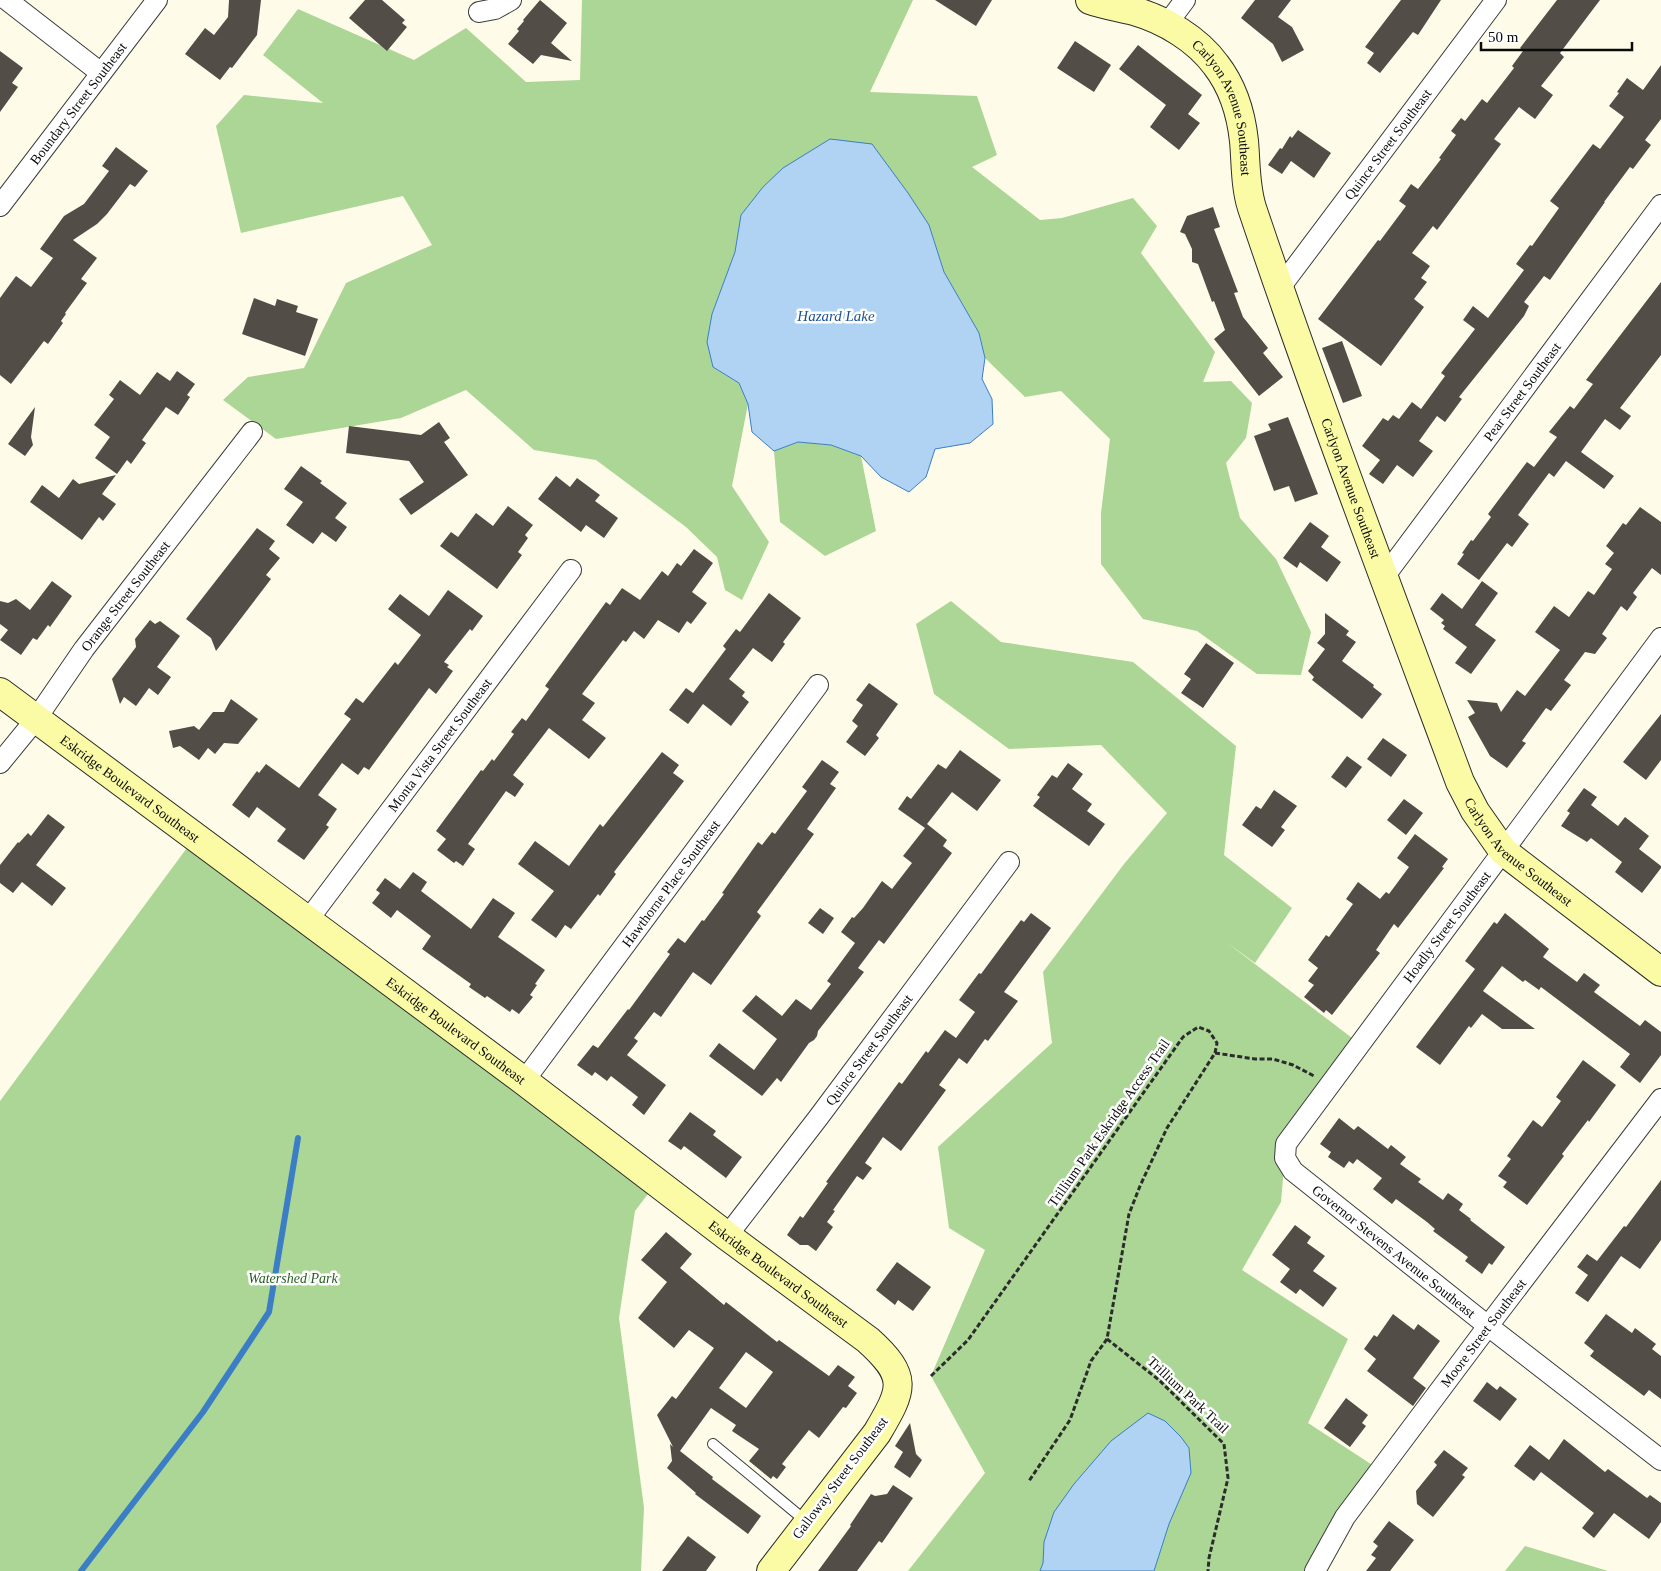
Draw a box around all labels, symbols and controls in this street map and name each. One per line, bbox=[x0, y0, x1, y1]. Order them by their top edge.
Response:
scale bar bbox=[1481, 20, 1632, 52]
text: 50 m bbox=[1488, 29, 1519, 45]
street label: Carlyon Avenue Southeast bbox=[1189, 37, 1254, 177]
street label: Boundary Street Southeast bbox=[27, 39, 130, 167]
street label: Quince Street Southeast bbox=[1341, 86, 1434, 203]
water label: Hazard Lake bbox=[796, 308, 875, 324]
street label: Pear Street Southeast bbox=[1480, 339, 1564, 444]
street label: Carlyon Avenue Southeast bbox=[1319, 416, 1384, 560]
street label: Orange Street Southeast bbox=[78, 538, 173, 654]
street label: Monta Vista Street Southeast bbox=[385, 675, 494, 814]
street label: Eskridge Boulevard Southeast bbox=[58, 732, 203, 845]
street label: Carlyon Avenue Southeast bbox=[1462, 795, 1575, 909]
street label: Hawthorne Place Southeast bbox=[619, 817, 723, 950]
street label: Hoadly Street Southeast bbox=[1400, 868, 1494, 986]
street label: Eskridge Boulevard Southeast bbox=[384, 974, 529, 1087]
street label: Quince Street Southeast bbox=[823, 991, 915, 1108]
street label: Trillium Park Eskridge Access Trail bbox=[1045, 1036, 1173, 1210]
street label: Governor Stevens Avenue Southeast bbox=[1309, 1182, 1478, 1321]
street label: Eskridge Boulevard Southeast bbox=[706, 1217, 851, 1330]
park label: Watershed Park bbox=[248, 1271, 338, 1286]
street label: Moore Street Southeast bbox=[1438, 1276, 1529, 1390]
street label: Trillium Park Trail bbox=[1144, 1354, 1232, 1436]
street label: Galloway Street Southeast bbox=[789, 1414, 891, 1542]

